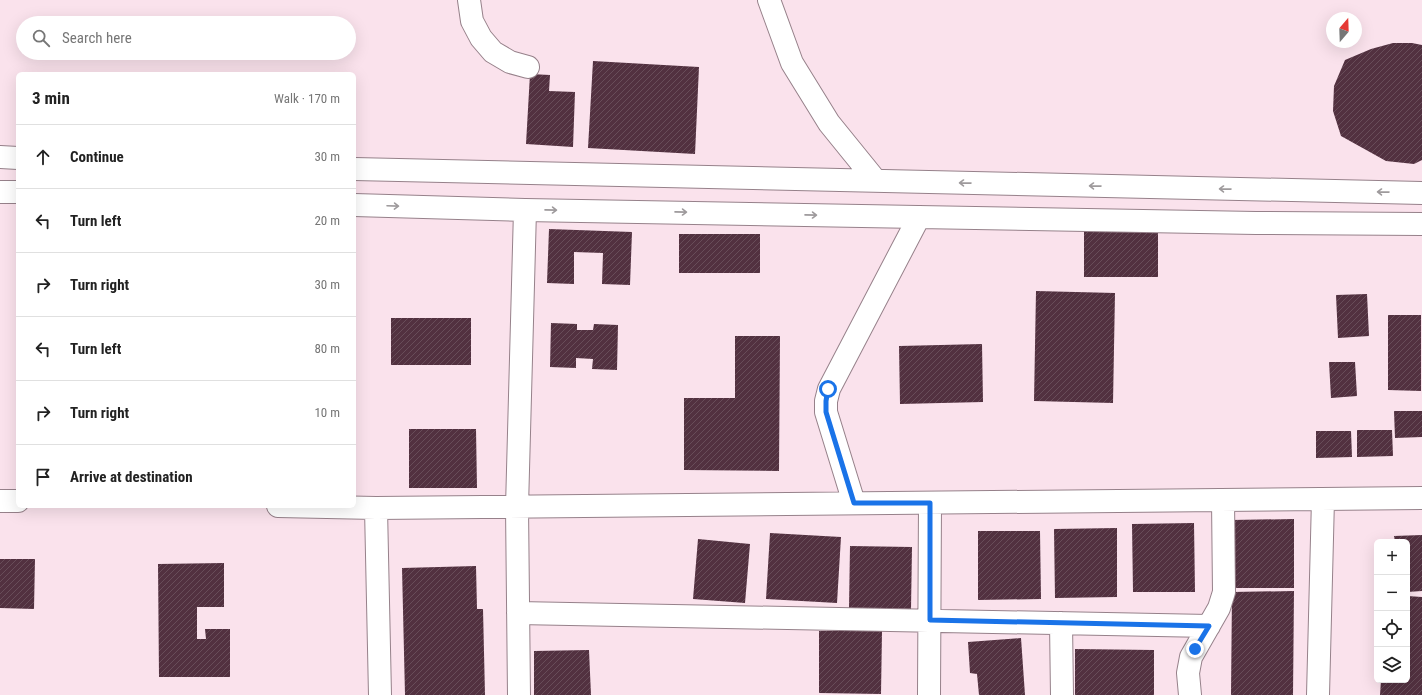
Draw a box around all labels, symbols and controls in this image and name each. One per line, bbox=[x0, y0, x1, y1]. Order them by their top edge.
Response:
north arrow bbox=[1326, 12, 1362, 48]
search box bbox=[16, 16, 356, 60]
icon: search bbox=[30, 27, 52, 49]
text: Search here bbox=[62, 29, 132, 47]
text: 3 min bbox=[32, 88, 70, 108]
text: Walk · 170 m bbox=[274, 91, 340, 106]
icon: ahead bbox=[32, 146, 54, 168]
text: Continue bbox=[70, 148, 124, 166]
text: 30 m bbox=[314, 149, 340, 164]
one-way arrow bbox=[959, 179, 972, 187]
one-way arrow bbox=[1089, 182, 1102, 190]
one-way arrow bbox=[1219, 185, 1232, 192]
one-way arrow bbox=[1377, 188, 1390, 196]
one-way arrow bbox=[386, 202, 399, 210]
one-way arrow bbox=[544, 206, 557, 214]
one-way arrow bbox=[674, 209, 687, 216]
icon: left bbox=[32, 210, 54, 232]
one-way arrow bbox=[804, 211, 817, 219]
text: Turn left bbox=[70, 212, 121, 230]
text: 20 m bbox=[314, 213, 340, 228]
icon: right bbox=[32, 274, 54, 296]
text: Turn right bbox=[70, 276, 129, 294]
text: 30 m bbox=[314, 277, 340, 292]
icon: left bbox=[32, 338, 54, 360]
text: Turn left bbox=[70, 340, 121, 358]
text: 80 m bbox=[314, 341, 340, 356]
route start bbox=[819, 380, 837, 398]
icon: right bbox=[32, 402, 54, 424]
text: Turn right bbox=[70, 404, 129, 422]
text: 10 m bbox=[314, 405, 340, 420]
icon: arrive bbox=[32, 466, 54, 488]
text: Arrive at destination bbox=[70, 468, 193, 486]
map controls bbox=[1374, 539, 1410, 683]
button: + bbox=[1374, 539, 1410, 575]
button: − bbox=[1374, 575, 1410, 611]
button: locate bbox=[1374, 611, 1410, 647]
route end bbox=[1186, 640, 1204, 658]
button: layers bbox=[1374, 647, 1410, 683]

